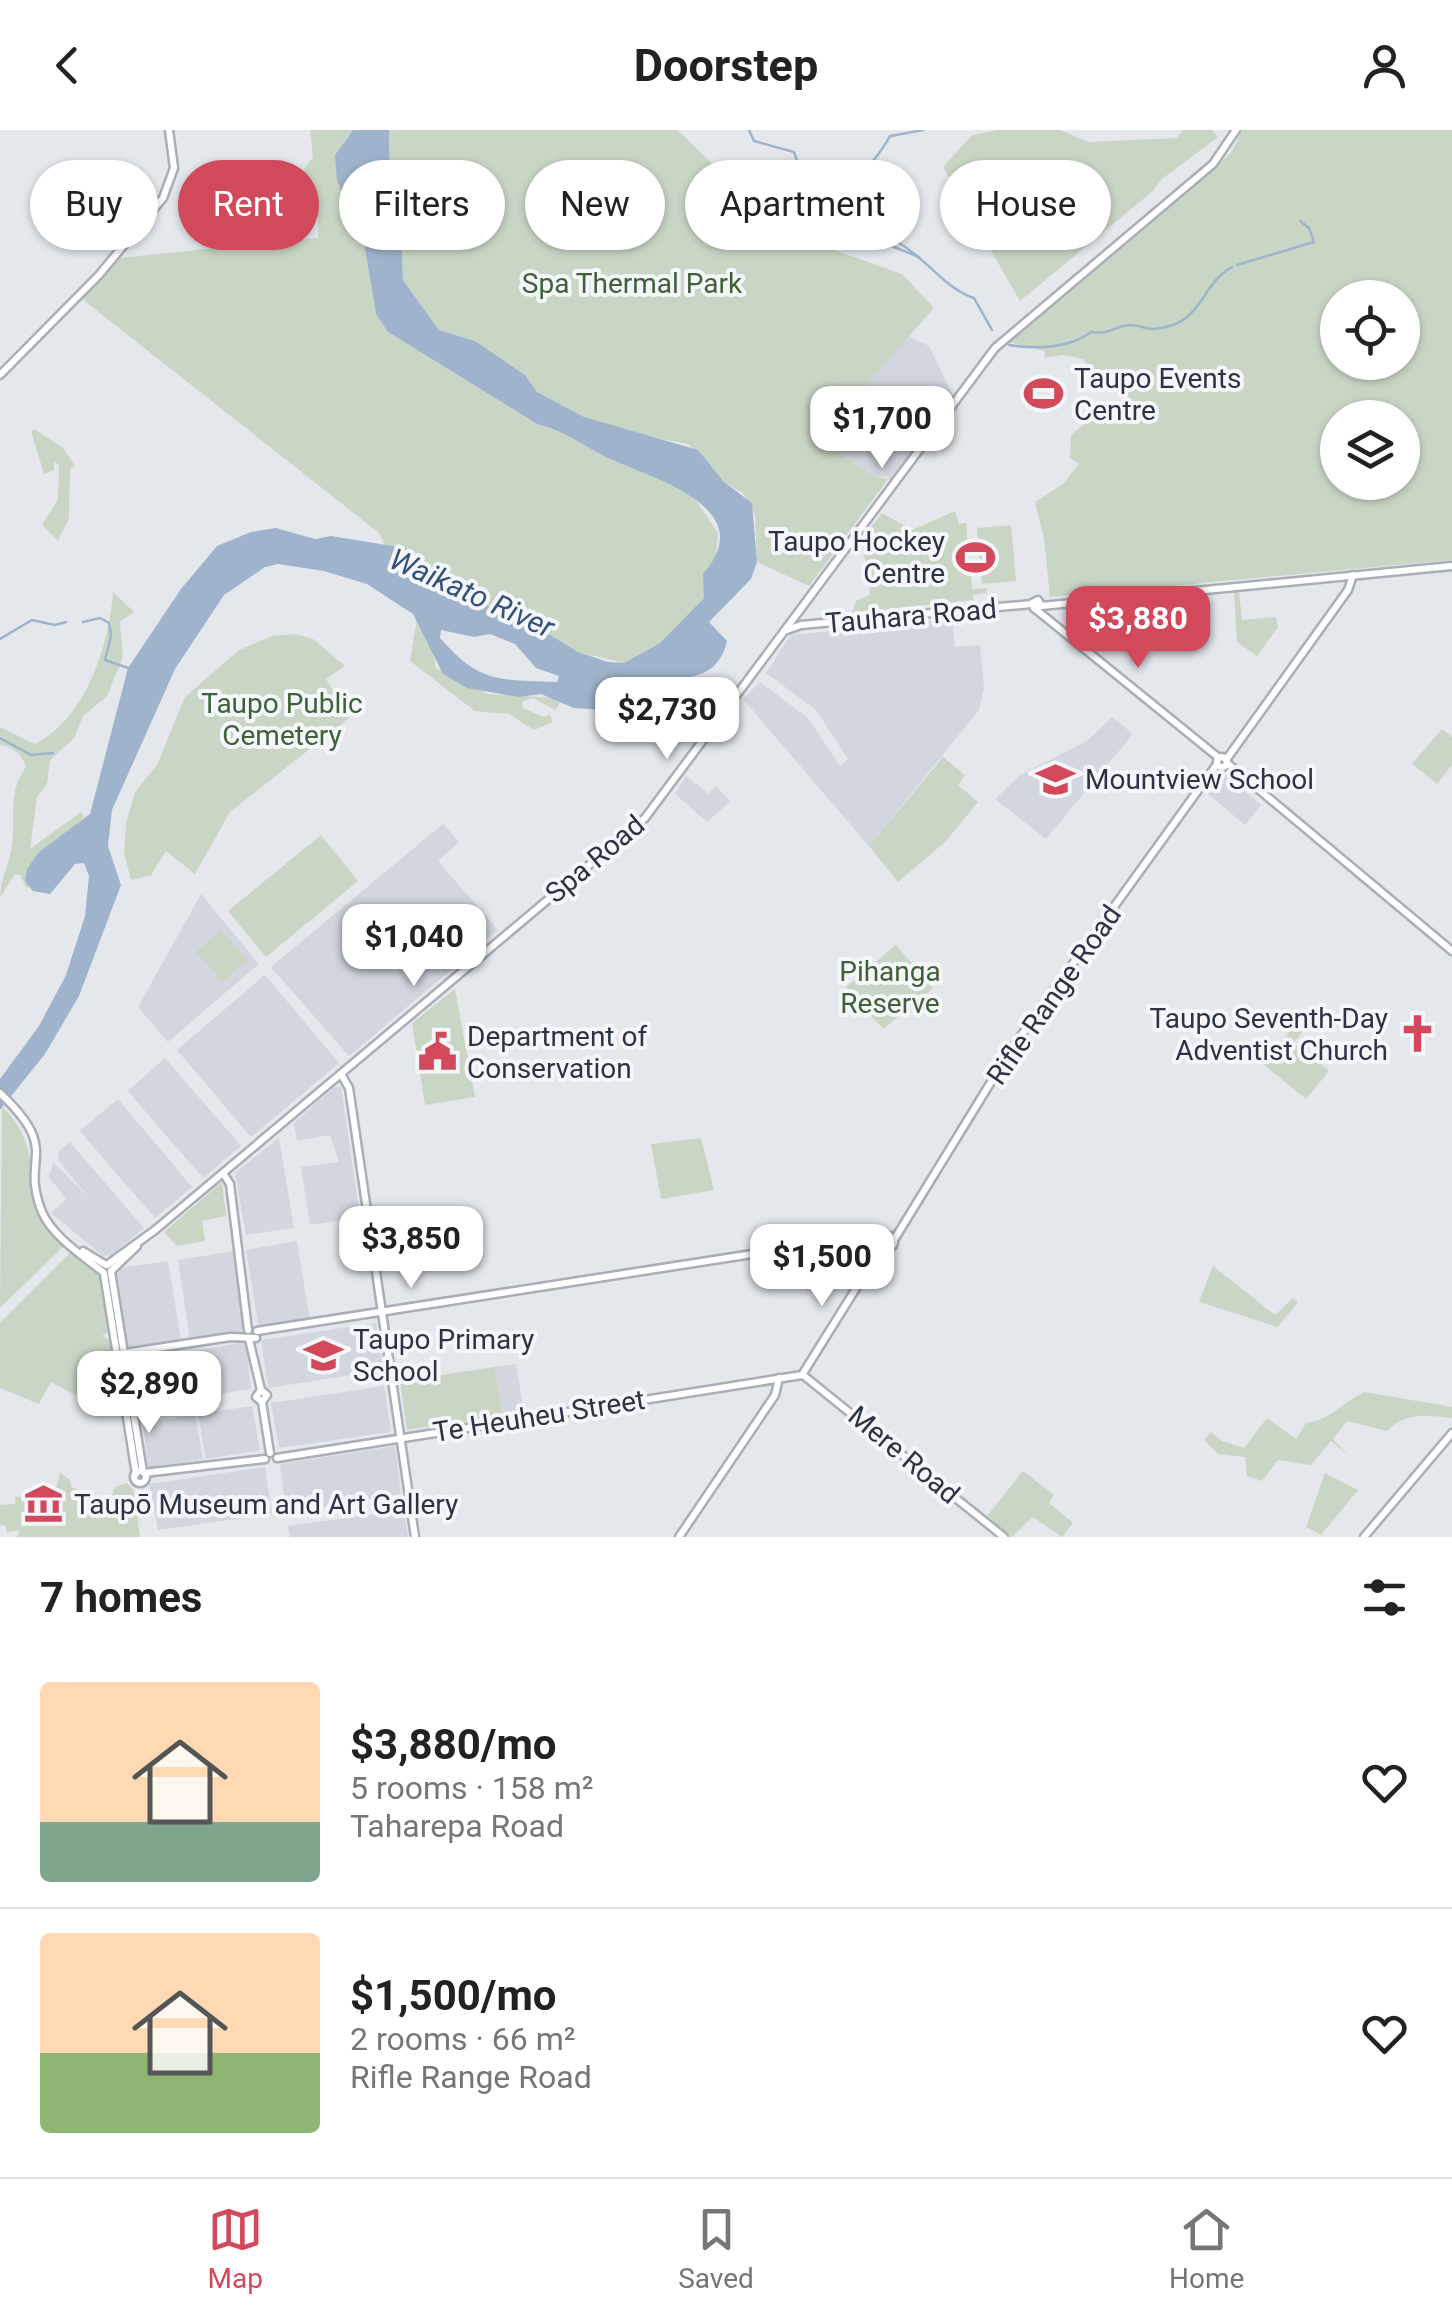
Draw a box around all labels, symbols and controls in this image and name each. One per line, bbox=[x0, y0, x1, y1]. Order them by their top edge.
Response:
icon: back bbox=[40, 38, 95, 93]
icon: person bbox=[1357, 38, 1412, 93]
text: Doorstep bbox=[634, 39, 818, 92]
chip: Buy bbox=[30, 160, 158, 250]
chip: Rent bbox=[178, 160, 319, 250]
chip: Filters bbox=[339, 160, 505, 250]
chip: New bbox=[525, 160, 665, 250]
chip: Apartment bbox=[685, 160, 920, 250]
chip: House bbox=[940, 160, 1111, 250]
park label: Spa Thermal Park bbox=[522, 267, 743, 300]
map controls bbox=[1320, 280, 1420, 500]
button: locate bbox=[1320, 280, 1420, 380]
place label: Taupo Events Centre bbox=[1074, 362, 1241, 427]
sports icon: Taupo Events Centre bbox=[1023, 373, 1065, 415]
pin: $1,700 bbox=[801, 386, 963, 471]
text: $1,700 bbox=[832, 399, 932, 437]
button: layers bbox=[1320, 400, 1420, 500]
place label: Taupo Hockey Centre bbox=[768, 525, 945, 590]
sports icon: Taupo Hockey Centre bbox=[954, 536, 996, 578]
water label: Waikato River bbox=[384, 541, 561, 645]
pin: $3,880 bbox=[1057, 586, 1219, 671]
street label: Tauhara Road bbox=[824, 592, 998, 640]
text: $3,880 bbox=[1088, 599, 1188, 637]
pin: $2,730 bbox=[586, 677, 748, 762]
park label: Taupo Public Cemetery bbox=[201, 687, 363, 752]
text: $2,730 bbox=[617, 690, 717, 728]
school or university icon: Mountview School bbox=[1034, 758, 1076, 800]
place label: Mountview School bbox=[1085, 763, 1314, 796]
street label: Spa Road bbox=[539, 808, 651, 910]
street label: Rifle Range Road bbox=[980, 899, 1128, 1091]
pin: $1,040 bbox=[333, 904, 495, 989]
text: $1,040 bbox=[364, 917, 464, 955]
park label: Pihanga Reserve bbox=[839, 955, 941, 1020]
place label: Taupo Seventh-Day Adventist Church bbox=[1150, 1002, 1388, 1067]
church icon: Taupo Seventh-Day Adventist Church bbox=[1397, 1013, 1439, 1055]
place label: Department of Conservation bbox=[467, 1020, 647, 1085]
public building icon: Department of Conservation bbox=[416, 1031, 458, 1073]
pin: $3,850 bbox=[330, 1206, 492, 1291]
text: $3,850 bbox=[361, 1219, 461, 1257]
pin: $1,500 bbox=[741, 1224, 903, 1309]
text: $1,500 bbox=[772, 1237, 872, 1275]
place label: Taupo Primary School bbox=[353, 1323, 534, 1388]
school or university icon: Taupo Primary School bbox=[302, 1334, 344, 1376]
pin: $2,890 bbox=[68, 1351, 230, 1436]
text: $2,890 bbox=[99, 1364, 199, 1402]
street label: Te Heuheu Street bbox=[431, 1383, 647, 1449]
street label: Mere Road bbox=[842, 1399, 966, 1511]
museum icon: Taupō Museum and Art Gallery bbox=[23, 1483, 65, 1525]
place label: Taupō Museum and Art Gallery bbox=[74, 1488, 458, 1521]
icon: filters bbox=[1357, 1570, 1412, 1625]
text: 7 homes bbox=[40, 1573, 202, 1622]
text: $3,880/mo bbox=[350, 1720, 557, 1769]
icon: home bbox=[120, 1722, 240, 1842]
icon: heart bbox=[1357, 1755, 1412, 1810]
text: 5 rooms · 158 m² bbox=[350, 1769, 593, 1807]
text: Taharepa Road bbox=[350, 1807, 564, 1845]
text: $1,500/mo bbox=[350, 1971, 557, 2020]
icon: home bbox=[120, 1973, 240, 2093]
icon: heart bbox=[1357, 2006, 1412, 2061]
text: 2 rooms · 66 m² bbox=[350, 2020, 575, 2058]
text: Rifle Range Road bbox=[350, 2058, 592, 2096]
tab: Map bbox=[208, 2202, 263, 2295]
tab: Saved bbox=[678, 2202, 754, 2295]
tab: Home bbox=[1169, 2202, 1244, 2295]

